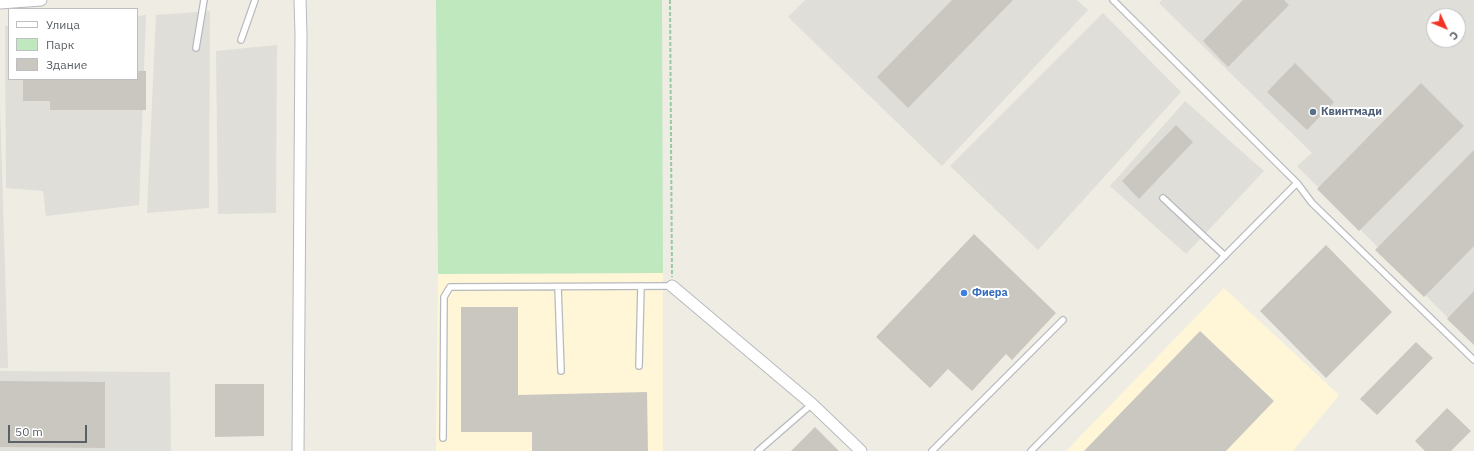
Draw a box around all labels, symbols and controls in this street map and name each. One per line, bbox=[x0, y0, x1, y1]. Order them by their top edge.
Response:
legend bbox=[8, 8, 138, 80]
north arrow bbox=[1426, 8, 1466, 48]
text: Улица bbox=[46, 17, 80, 32]
text: С bbox=[1446, 28, 1461, 43]
text: Парк bbox=[46, 37, 74, 52]
text: Здание bbox=[46, 57, 87, 72]
place label: Квинтмади bbox=[1321, 105, 1382, 119]
marker: Квинтмади bbox=[1308, 107, 1318, 117]
place label: Фиера bbox=[972, 286, 1008, 300]
marker: Фиера bbox=[959, 288, 969, 298]
scale bar bbox=[10, 417, 89, 443]
text: 50 m bbox=[15, 424, 43, 439]

